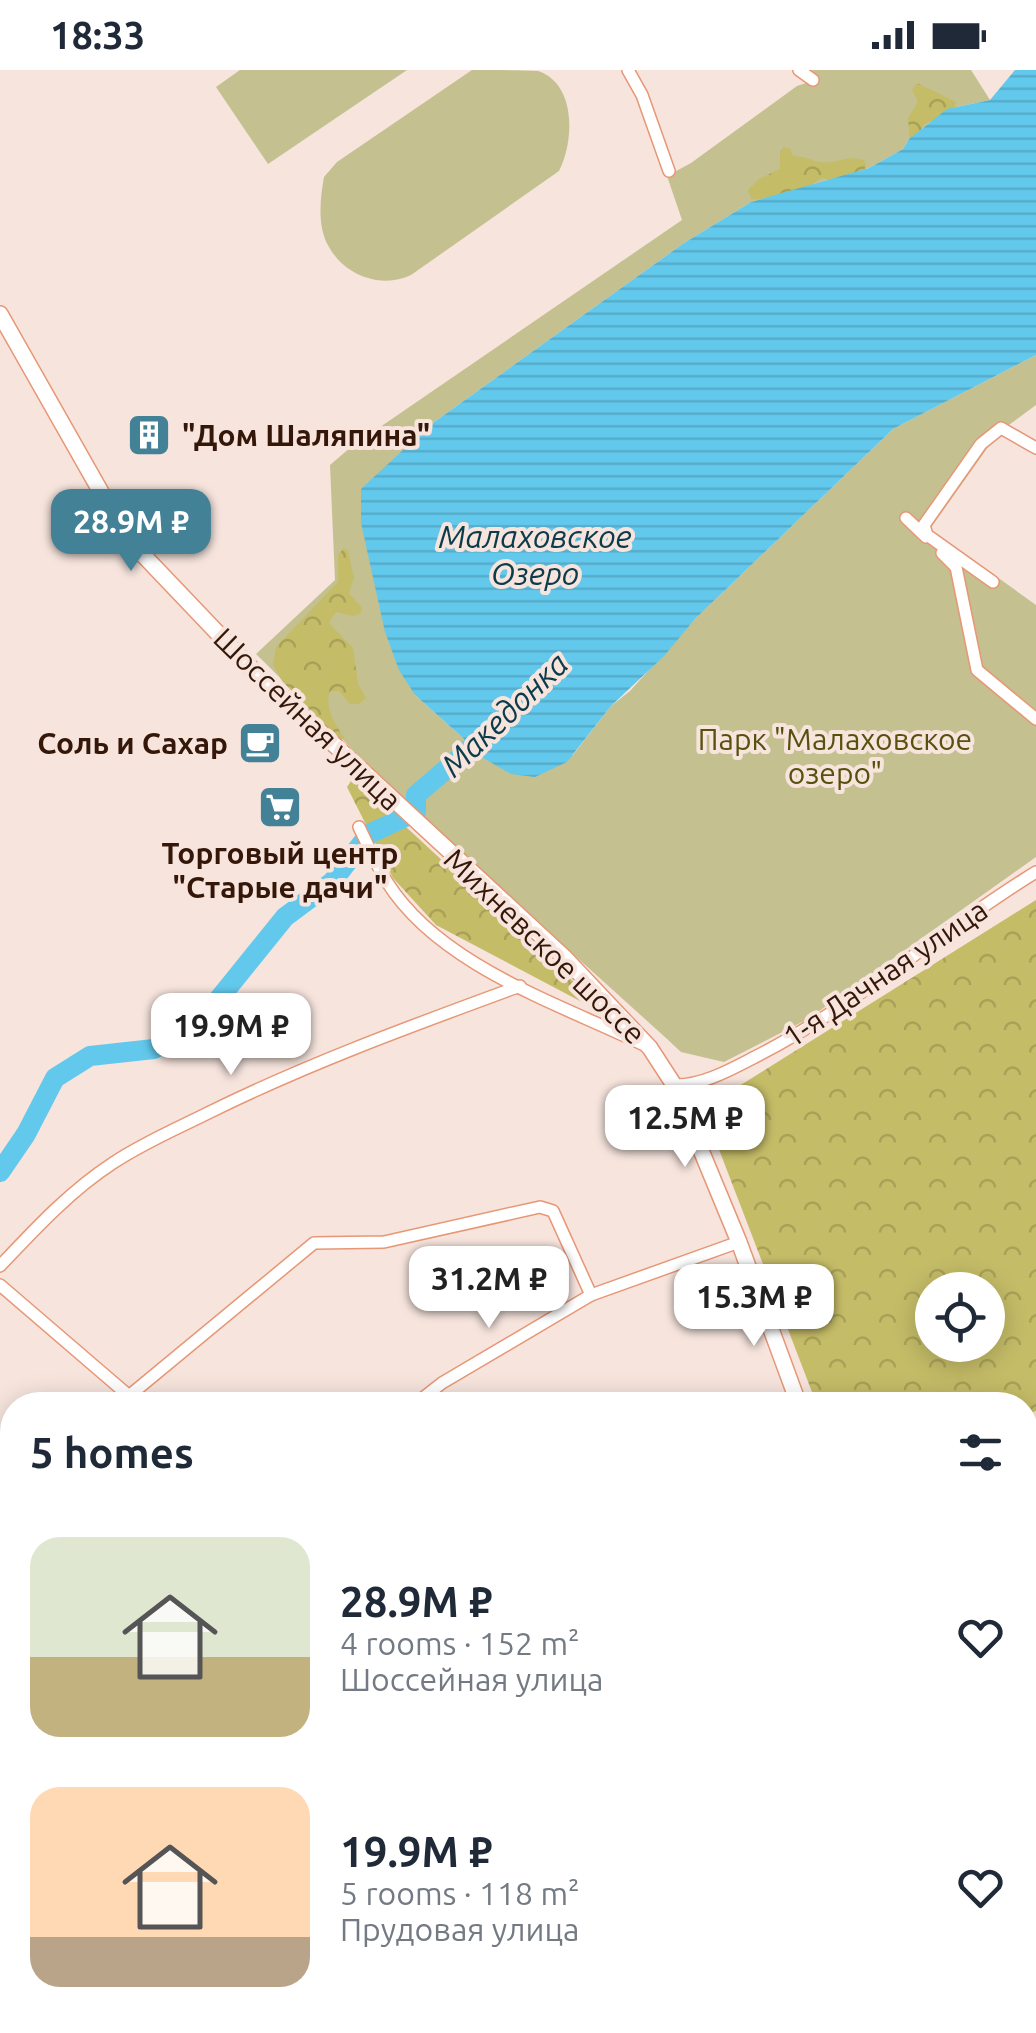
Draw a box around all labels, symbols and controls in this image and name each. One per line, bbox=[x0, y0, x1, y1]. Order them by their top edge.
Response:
text: 18:33 bbox=[50, 14, 145, 56]
building icon: "Дом Шаляпина" bbox=[126, 412, 172, 458]
place label: "Дом Шаляпина" bbox=[182, 418, 430, 452]
pin: 28.9M ₽ bbox=[39, 489, 223, 574]
text: 28.9M ₽ bbox=[73, 503, 189, 539]
water label: Малаховское Озеро bbox=[438, 518, 632, 591]
street label: Шоссейная улица bbox=[207, 621, 409, 817]
water label: Македонка bbox=[433, 645, 575, 783]
cafe icon: Соль и Сахар bbox=[237, 720, 283, 766]
park label: Парк "Малаховское озеро" bbox=[698, 722, 972, 790]
place label: Соль и Сахар bbox=[37, 726, 228, 760]
supermarket icon: Торговый центр "Старые дачи" bbox=[257, 784, 303, 830]
place label: Торговый центр "Старые дачи" bbox=[161, 836, 399, 904]
street label: Михневское шоссе bbox=[438, 841, 652, 1051]
street label: 1-я Дачная улица bbox=[777, 892, 993, 1054]
pin: 19.9M ₽ bbox=[139, 993, 323, 1078]
text: 19.9M ₽ bbox=[173, 1007, 289, 1043]
pin: 12.5M ₽ bbox=[593, 1085, 777, 1170]
text: 12.5M ₽ bbox=[627, 1099, 743, 1135]
pin: 31.2M ₽ bbox=[397, 1246, 581, 1331]
text: 31.2M ₽ bbox=[431, 1260, 547, 1296]
pin: 15.3M ₽ bbox=[662, 1264, 846, 1349]
map controls bbox=[915, 1272, 1005, 1362]
button: locate bbox=[915, 1272, 1005, 1362]
text: 15.3M ₽ bbox=[696, 1278, 812, 1314]
icon: filters bbox=[953, 1425, 1008, 1480]
text: 5 homes bbox=[30, 1429, 194, 1476]
icon: home bbox=[110, 1577, 230, 1697]
text: 28.9M ₽ bbox=[340, 1578, 492, 1625]
icon: heart bbox=[953, 1610, 1008, 1665]
text: 4 rooms · 152 m² bbox=[340, 1625, 580, 1661]
text: Шоссейная улица bbox=[340, 1661, 603, 1697]
icon: home bbox=[110, 1827, 230, 1947]
text: 19.9M ₽ bbox=[340, 1828, 492, 1875]
icon: heart bbox=[953, 1860, 1008, 1915]
text: 5 rooms · 118 m² bbox=[340, 1875, 580, 1911]
text: Прудовая улица bbox=[340, 1911, 579, 1947]

